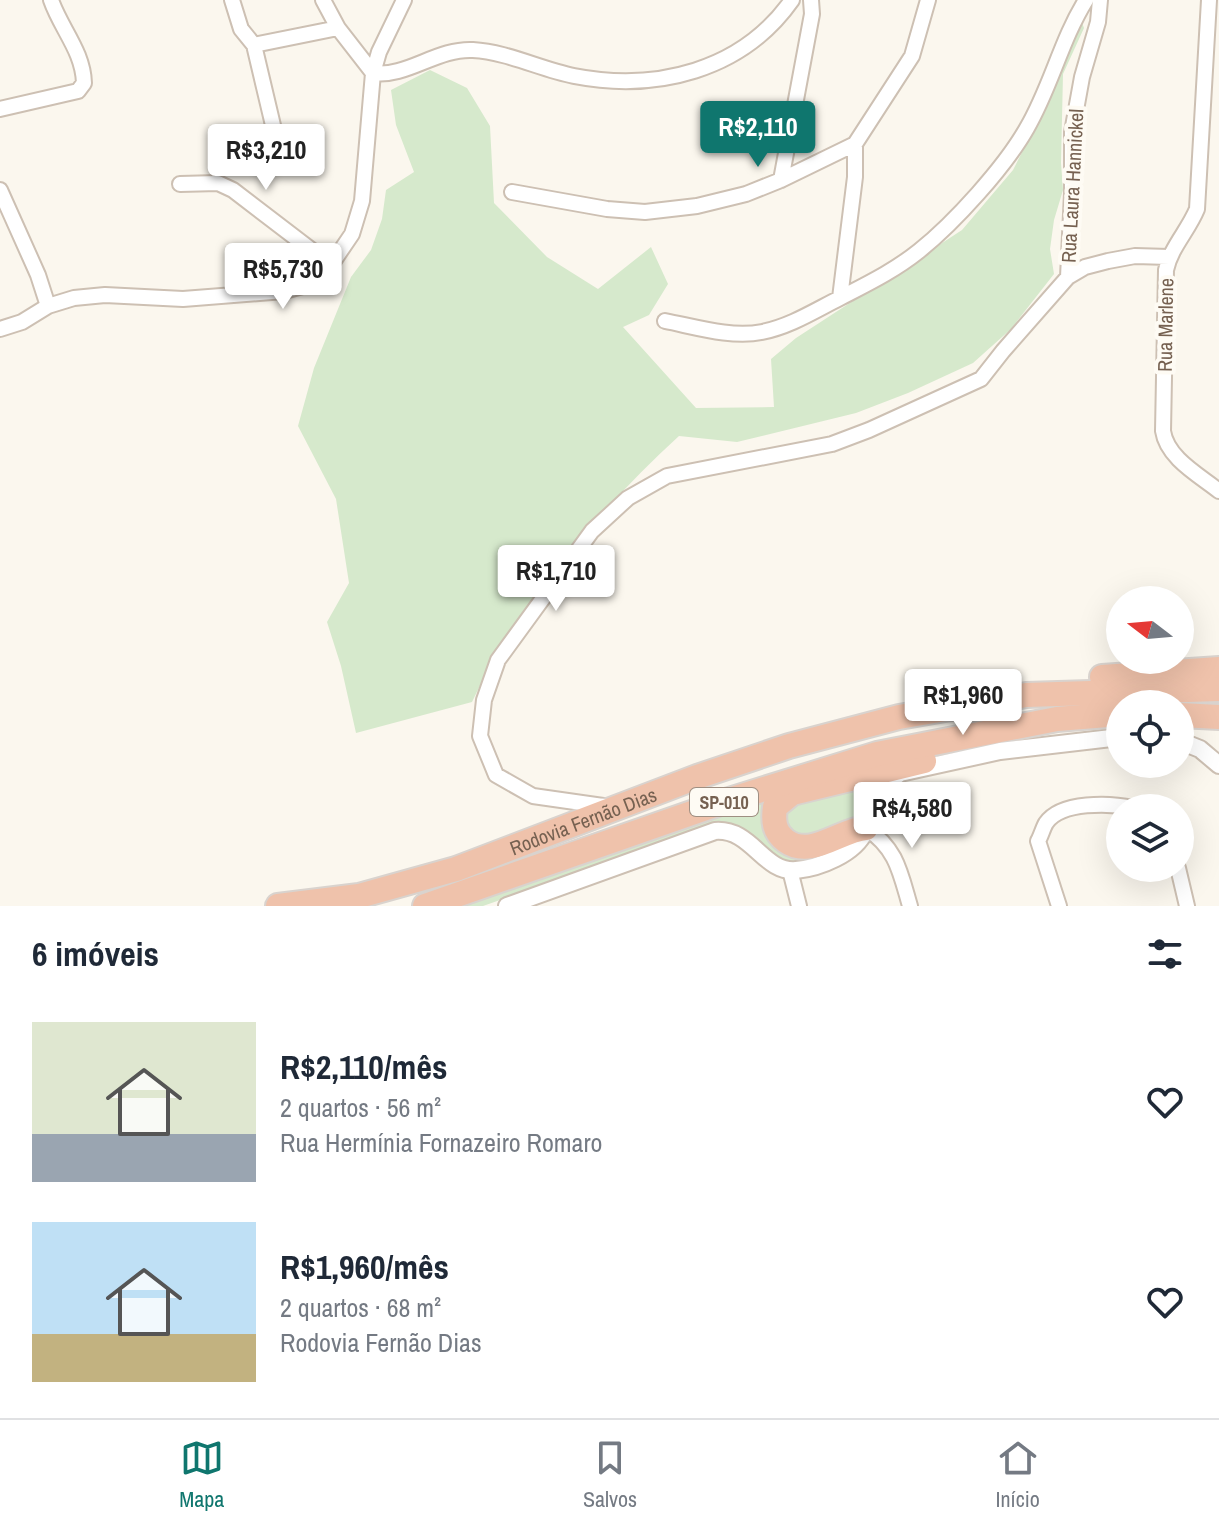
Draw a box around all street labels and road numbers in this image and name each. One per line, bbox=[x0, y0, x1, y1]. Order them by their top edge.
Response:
street label: Rua Laura Hannickel bbox=[1054, 108, 1090, 264]
street label: Rua Marlene bbox=[1151, 278, 1179, 372]
street label: Rodovia Fernão Dias bbox=[505, 780, 660, 861]
road number: SP-010 bbox=[690, 788, 758, 816]

